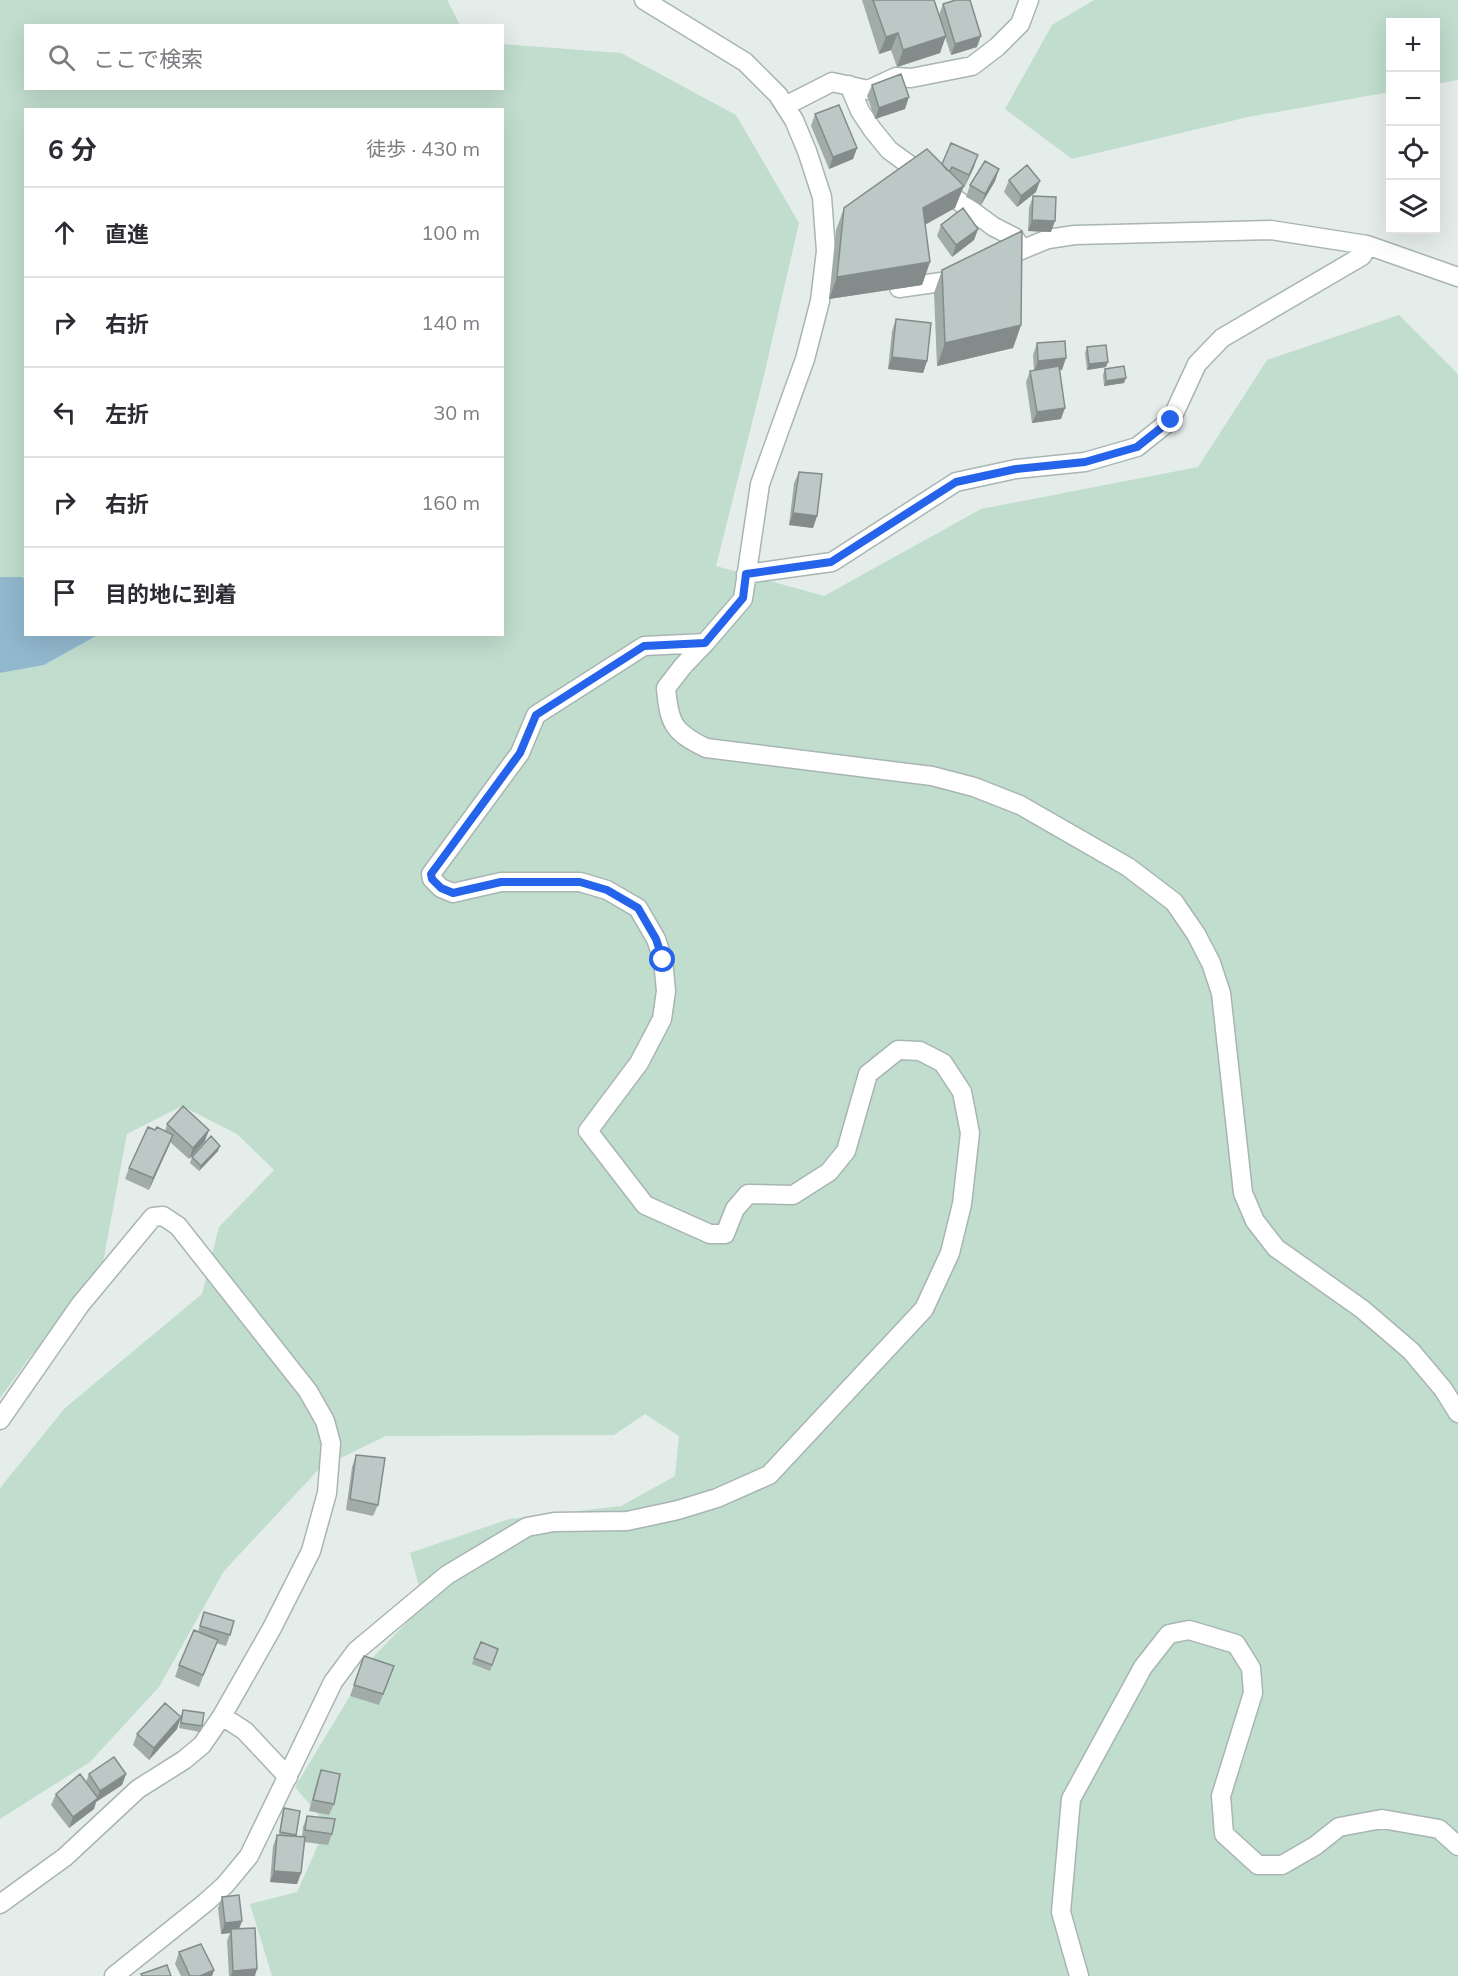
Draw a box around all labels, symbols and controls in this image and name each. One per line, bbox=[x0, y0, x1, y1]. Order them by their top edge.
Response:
map controls bbox=[1386, 18, 1440, 234]
button: + bbox=[1386, 18, 1440, 72]
search box bbox=[24, 24, 504, 90]
icon: search bbox=[45, 41, 78, 74]
text: ここで検索 bbox=[93, 45, 203, 73]
button: − bbox=[1386, 72, 1440, 126]
button: locate bbox=[1386, 126, 1440, 180]
text: 6 分 bbox=[48, 133, 97, 166]
text: 徒歩 · 430 m bbox=[366, 136, 480, 161]
button: layers bbox=[1386, 180, 1440, 234]
icon: ahead bbox=[48, 216, 81, 249]
text: 直進 bbox=[105, 220, 149, 248]
text: 100 m bbox=[421, 220, 480, 245]
icon: right bbox=[48, 306, 81, 339]
text: 右折 bbox=[105, 310, 149, 338]
text: 140 m bbox=[421, 310, 480, 335]
icon: left bbox=[48, 396, 81, 429]
text: 左折 bbox=[105, 400, 149, 428]
text: 30 m bbox=[433, 400, 480, 425]
route end bbox=[1157, 406, 1183, 432]
icon: right bbox=[48, 486, 81, 519]
text: 右折 bbox=[105, 490, 149, 518]
text: 160 m bbox=[421, 490, 480, 515]
icon: arrive bbox=[48, 576, 81, 609]
text: 目的地に到着 bbox=[105, 580, 237, 608]
route start bbox=[649, 946, 675, 972]

